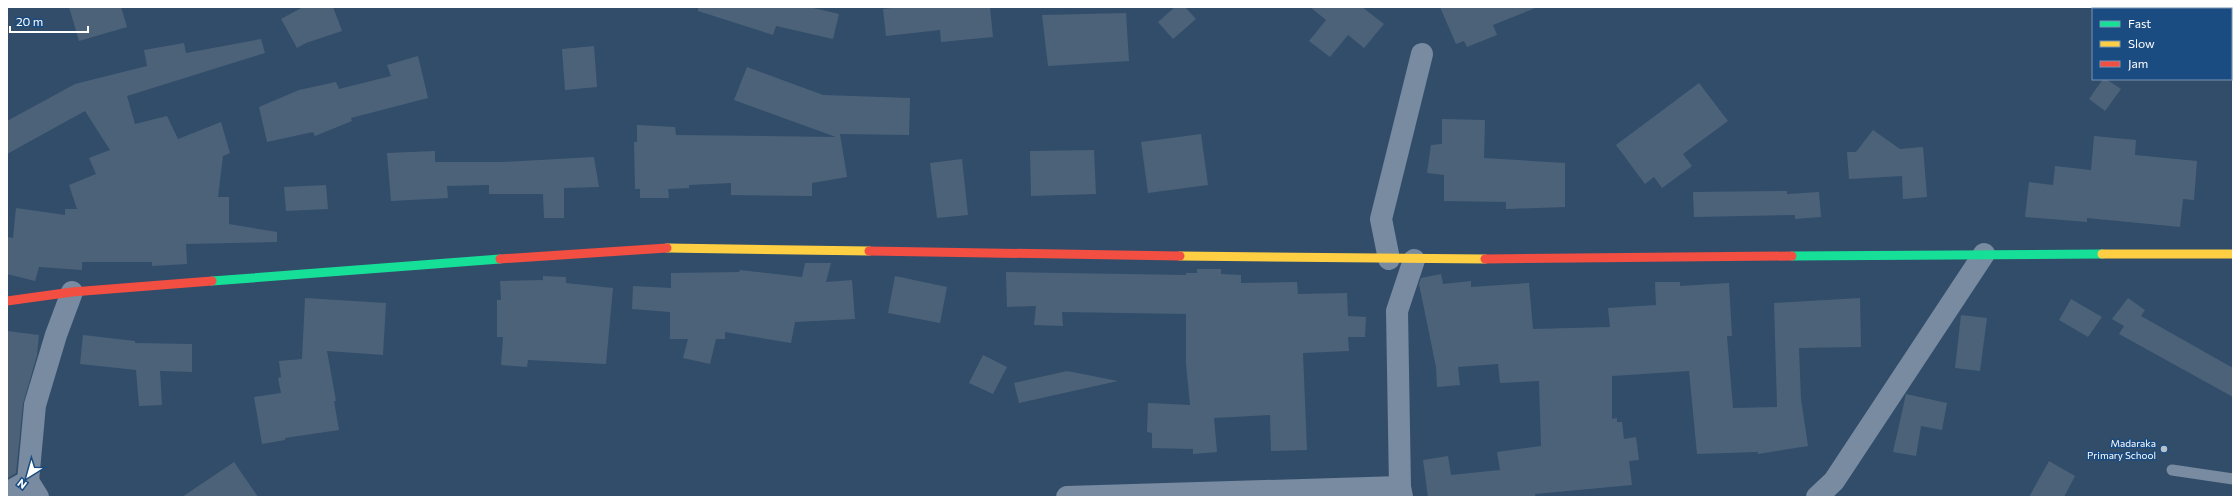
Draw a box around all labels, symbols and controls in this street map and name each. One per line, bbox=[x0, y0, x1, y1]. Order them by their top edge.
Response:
scale bar bbox=[10, 8, 88, 34]
legend bbox=[2092, 8, 2232, 80]
text: 20 m bbox=[16, 14, 43, 28]
text: Fast bbox=[2128, 16, 2151, 30]
text: Slow bbox=[2128, 36, 2155, 50]
text: Jam bbox=[2128, 56, 2148, 71]
place label: Madaraka Primary School bbox=[2087, 437, 2156, 461]
marker: Madaraka Primary School bbox=[2159, 444, 2169, 454]
north arrow bbox=[8, 456, 48, 496]
text: N bbox=[14, 477, 29, 492]

